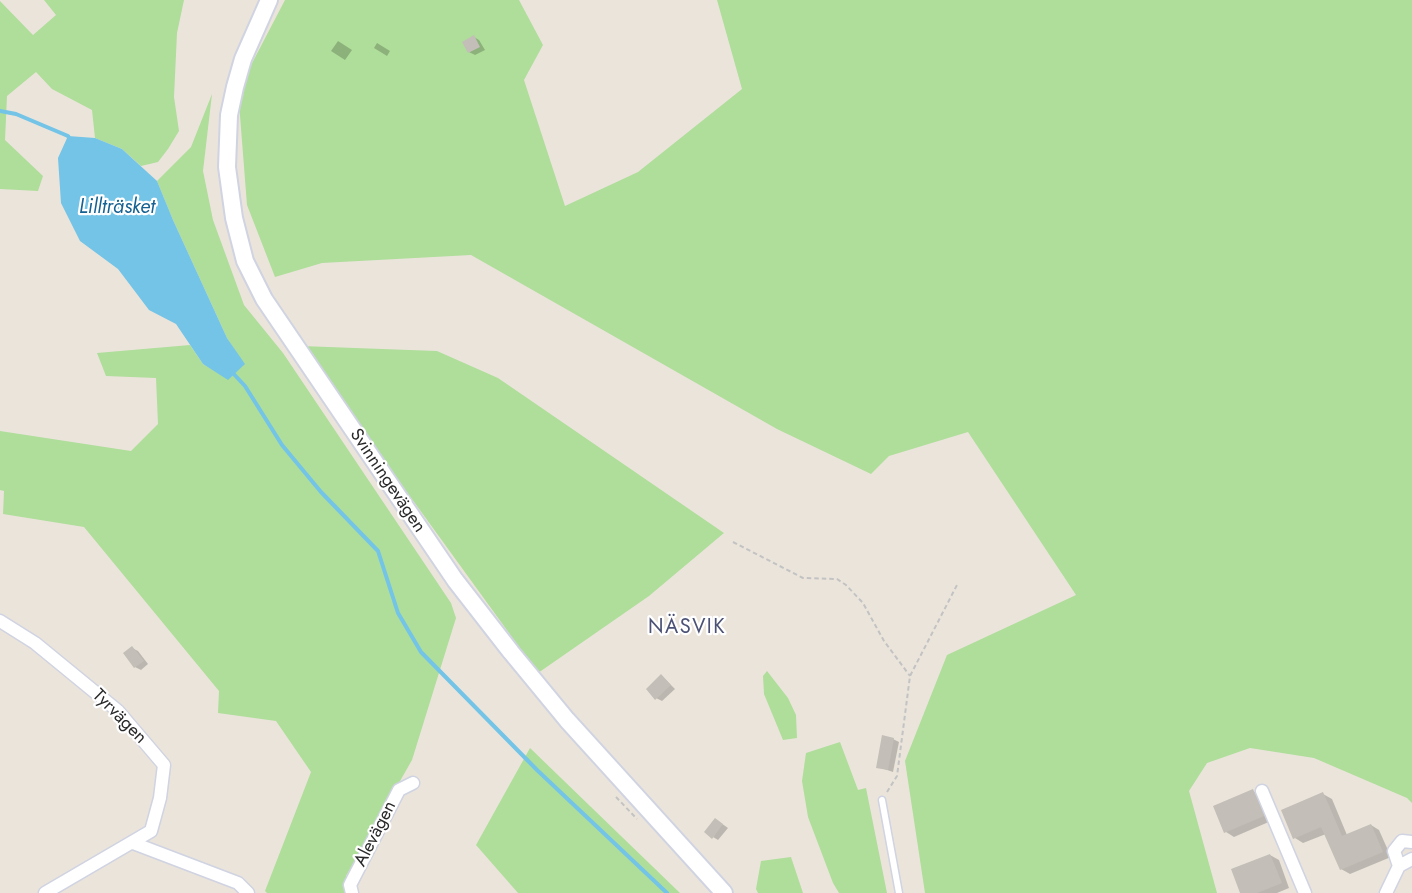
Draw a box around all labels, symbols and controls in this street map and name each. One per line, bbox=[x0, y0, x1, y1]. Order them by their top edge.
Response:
water label: Lillträsket bbox=[79, 196, 155, 220]
street label: Svinningevägen bbox=[344, 425, 430, 537]
district label: NÄSVIK bbox=[648, 616, 726, 640]
street label: Tyrvägen bbox=[87, 685, 151, 749]
street label: Alevägen bbox=[350, 798, 402, 870]

